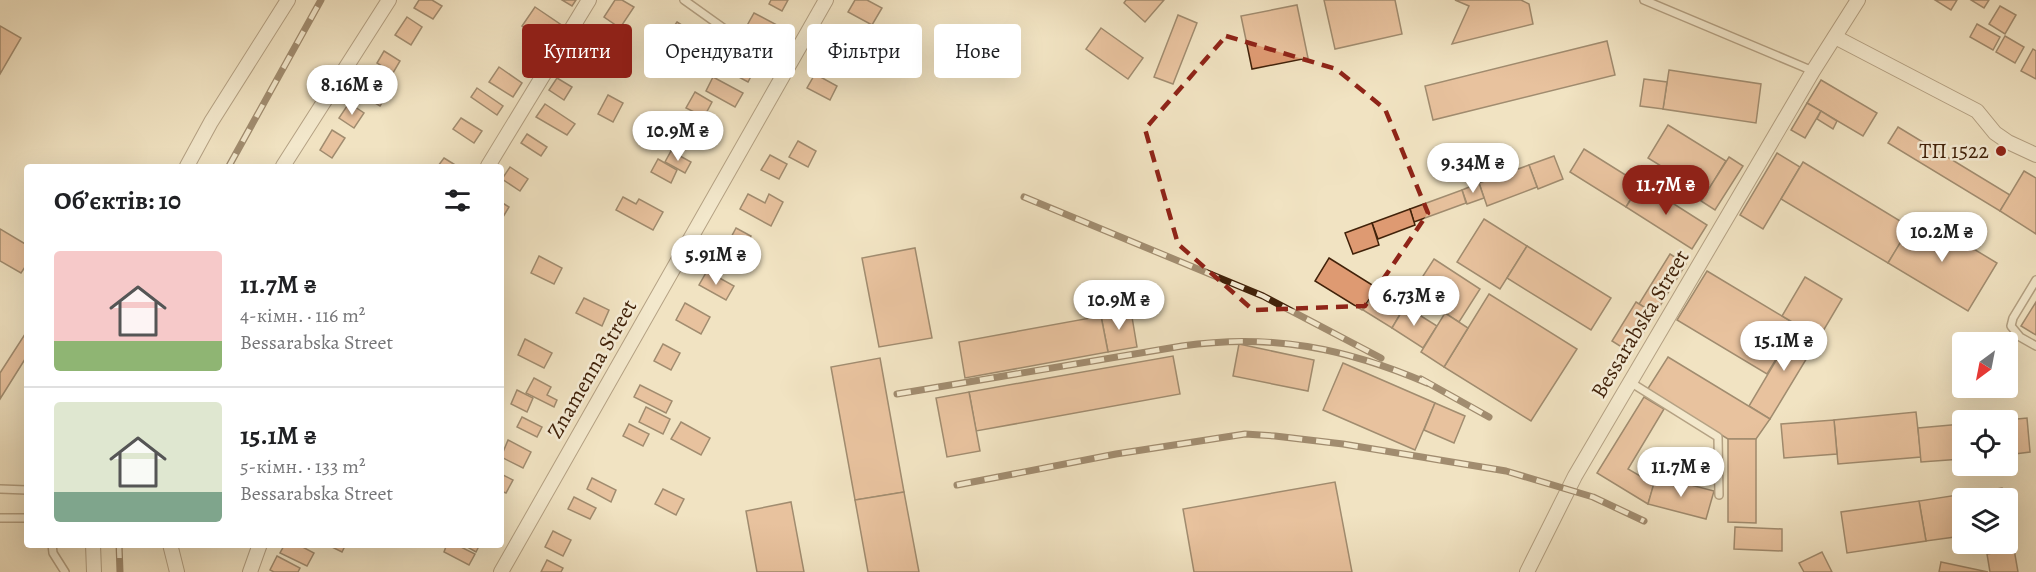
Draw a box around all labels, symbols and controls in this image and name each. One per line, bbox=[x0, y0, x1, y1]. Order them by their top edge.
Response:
chip: Купити bbox=[522, 24, 632, 78]
chip: Орендувати bbox=[644, 24, 795, 78]
chip: Фільтри bbox=[807, 24, 922, 78]
chip: Нове bbox=[934, 24, 1021, 78]
pin: 8.16M ₴ bbox=[297, 65, 407, 116]
text: 8.16M ₴ bbox=[321, 71, 383, 98]
pin: 10.9M ₴ bbox=[623, 111, 733, 162]
text: 10.9M ₴ bbox=[646, 117, 710, 144]
place label: ТП 1522 bbox=[1919, 136, 1989, 166]
pin: 9.34M ₴ bbox=[1418, 143, 1528, 194]
marker: ТП 1522 bbox=[1994, 144, 2008, 158]
text: 9.34M ₴ bbox=[1441, 149, 1505, 176]
pin: 11.7M ₴ bbox=[1611, 165, 1721, 216]
text: 11.7M ₴ bbox=[1636, 171, 1696, 198]
text: Об’єктів: 10 bbox=[54, 183, 181, 218]
icon: filters bbox=[441, 184, 474, 217]
pin: 10.2M ₴ bbox=[1887, 212, 1997, 263]
text: 10.2M ₴ bbox=[1910, 218, 1974, 245]
pin: 5.91M ₴ bbox=[661, 235, 771, 286]
text: 5.91M ₴ bbox=[685, 241, 747, 268]
street label: Bessarabska Street bbox=[1584, 244, 1696, 404]
text: 11.7M ₴ bbox=[240, 267, 317, 302]
icon: home bbox=[102, 275, 174, 347]
pin: 6.73M ₴ bbox=[1359, 276, 1469, 327]
pin: 10.9M ₴ bbox=[1064, 280, 1174, 331]
text: 6.73M ₴ bbox=[1382, 282, 1446, 309]
text: 10.9M ₴ bbox=[1087, 286, 1151, 313]
street label: Znamenna Street bbox=[540, 294, 644, 444]
text: 4-кімн. · 116 m² bbox=[240, 302, 365, 329]
pin: 15.1M ₴ bbox=[1729, 321, 1839, 372]
text: 15.1M ₴ bbox=[1754, 327, 1814, 354]
text: Bessarabska Street bbox=[240, 329, 393, 356]
north arrow bbox=[1952, 332, 2018, 398]
map controls bbox=[1952, 332, 2018, 554]
button: locate bbox=[1952, 410, 2018, 476]
text: 15.1M ₴ bbox=[240, 418, 317, 453]
icon: home bbox=[102, 426, 174, 498]
pin: 11.7M ₴ bbox=[1626, 447, 1736, 498]
text: 5-кімн. · 133 m² bbox=[240, 453, 366, 480]
text: 11.7M ₴ bbox=[1651, 453, 1711, 480]
text: Bessarabska Street bbox=[240, 480, 393, 507]
button: layers bbox=[1952, 488, 2018, 554]

